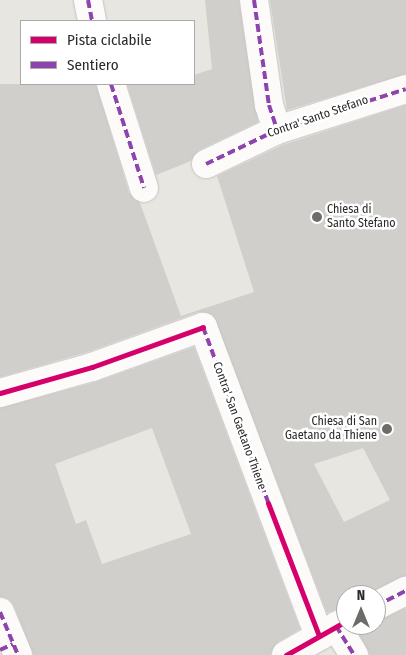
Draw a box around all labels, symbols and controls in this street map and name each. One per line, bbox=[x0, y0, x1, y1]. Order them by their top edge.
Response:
legend bbox=[20, 20, 195, 85]
text: Pista ciclabile bbox=[67, 31, 152, 49]
text: Sentiero bbox=[67, 56, 119, 74]
street label: Contra' Santo Stefano bbox=[266, 93, 370, 141]
place label: Chiesa di Santo Stefano bbox=[327, 203, 396, 231]
marker: Chiesa di Santo Stefano bbox=[311, 211, 323, 223]
street label: Contra' San Gaetano Thiene bbox=[209, 360, 269, 492]
place label: Chiesa di San Gaetano da Thiene bbox=[285, 415, 377, 443]
marker: Chiesa di San Gaetano da Thiene bbox=[381, 423, 393, 435]
north arrow bbox=[336, 585, 386, 635]
text: N bbox=[357, 587, 365, 604]

